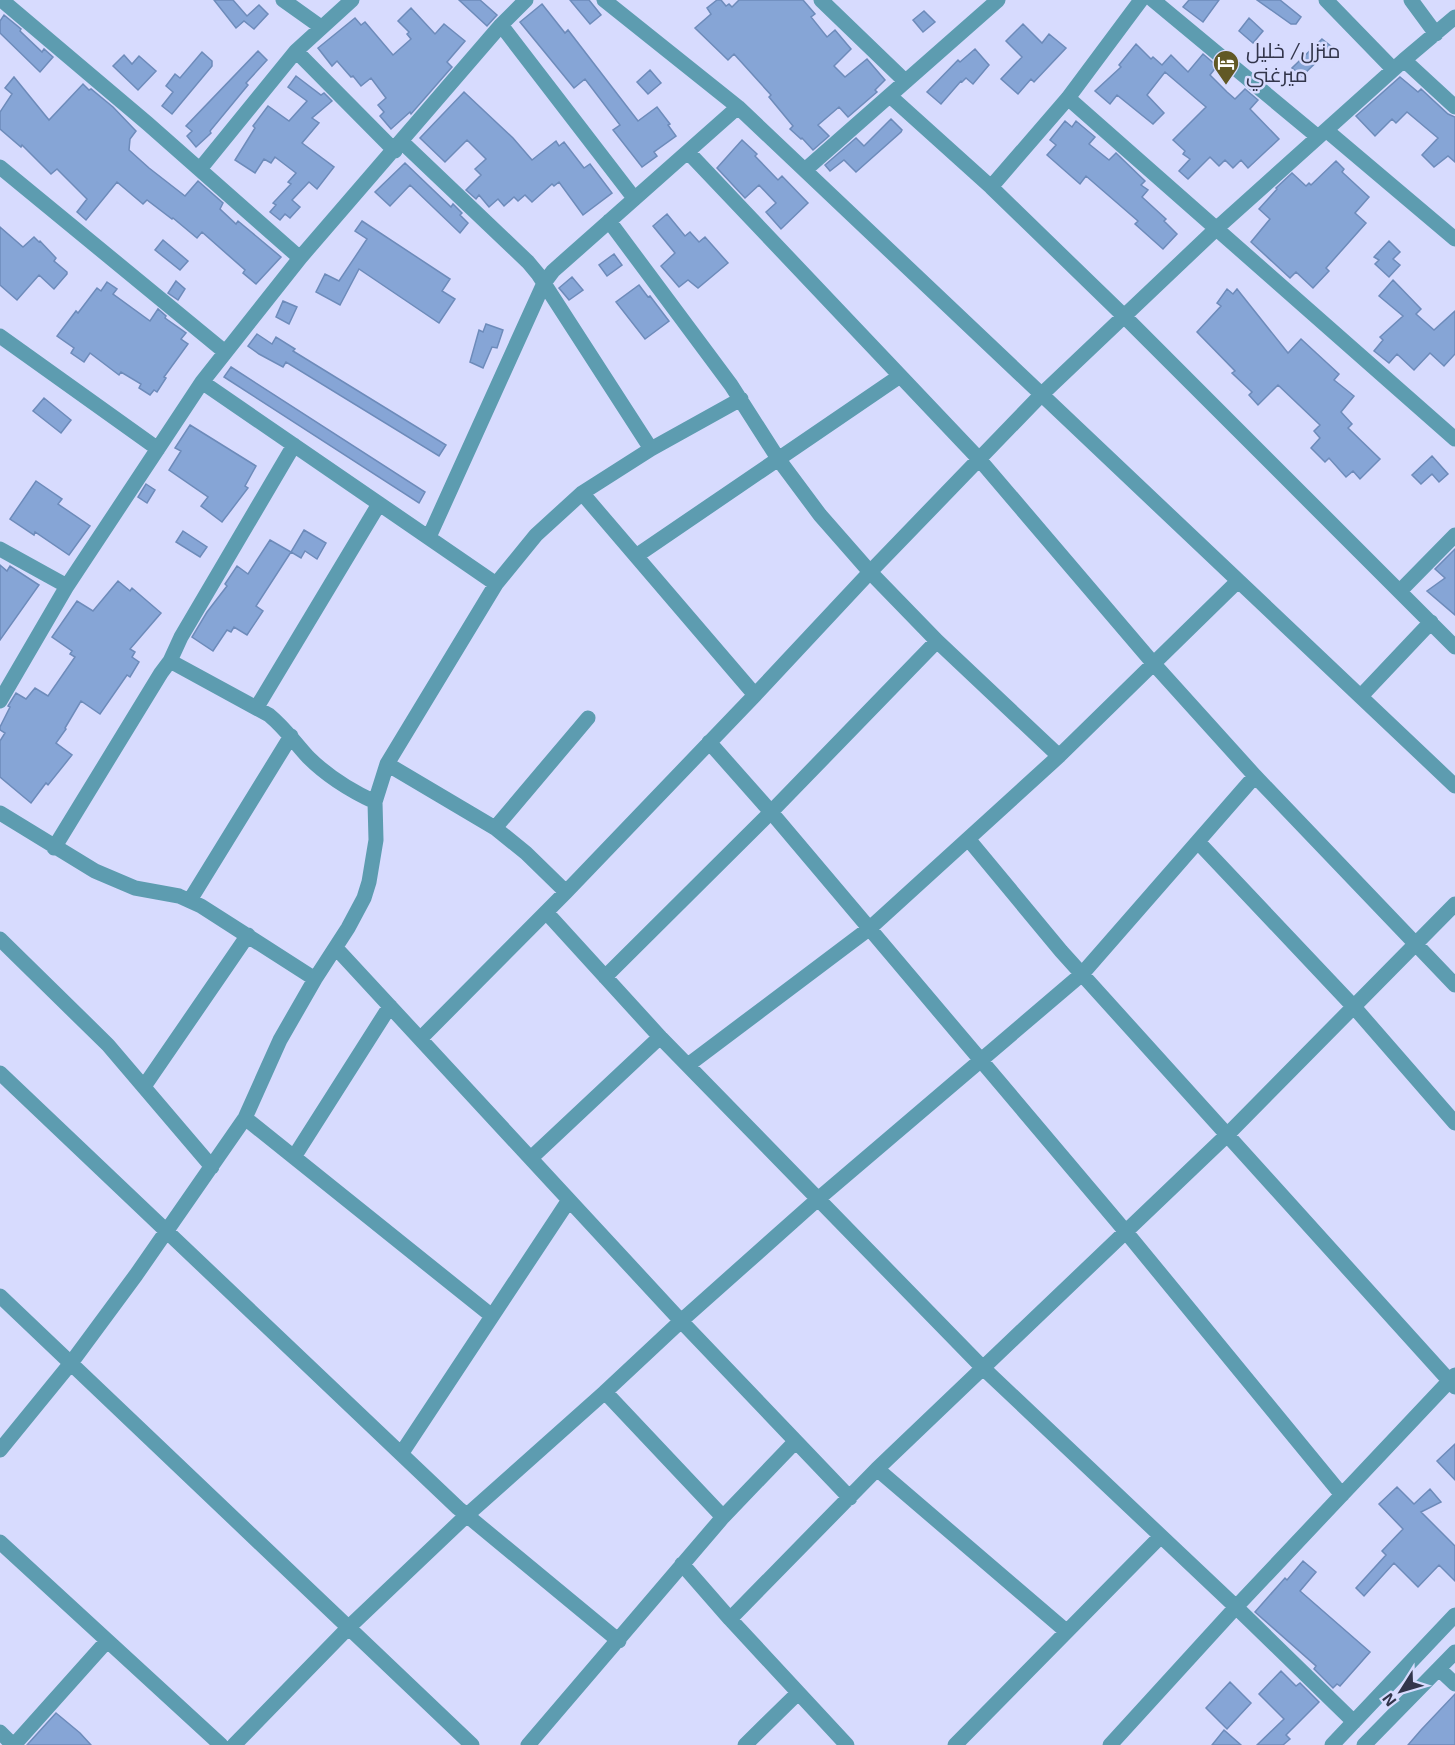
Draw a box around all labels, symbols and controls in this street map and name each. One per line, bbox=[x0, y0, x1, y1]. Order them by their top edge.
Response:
place label: منزل/ خليل ميرغني bbox=[1246, 37, 1340, 91]
hotel icon: منزل/ خليل ميرغني bbox=[1211, 48, 1241, 86]
north arrow bbox=[1371, 1661, 1431, 1721]
text: N bbox=[1378, 1690, 1400, 1711]

